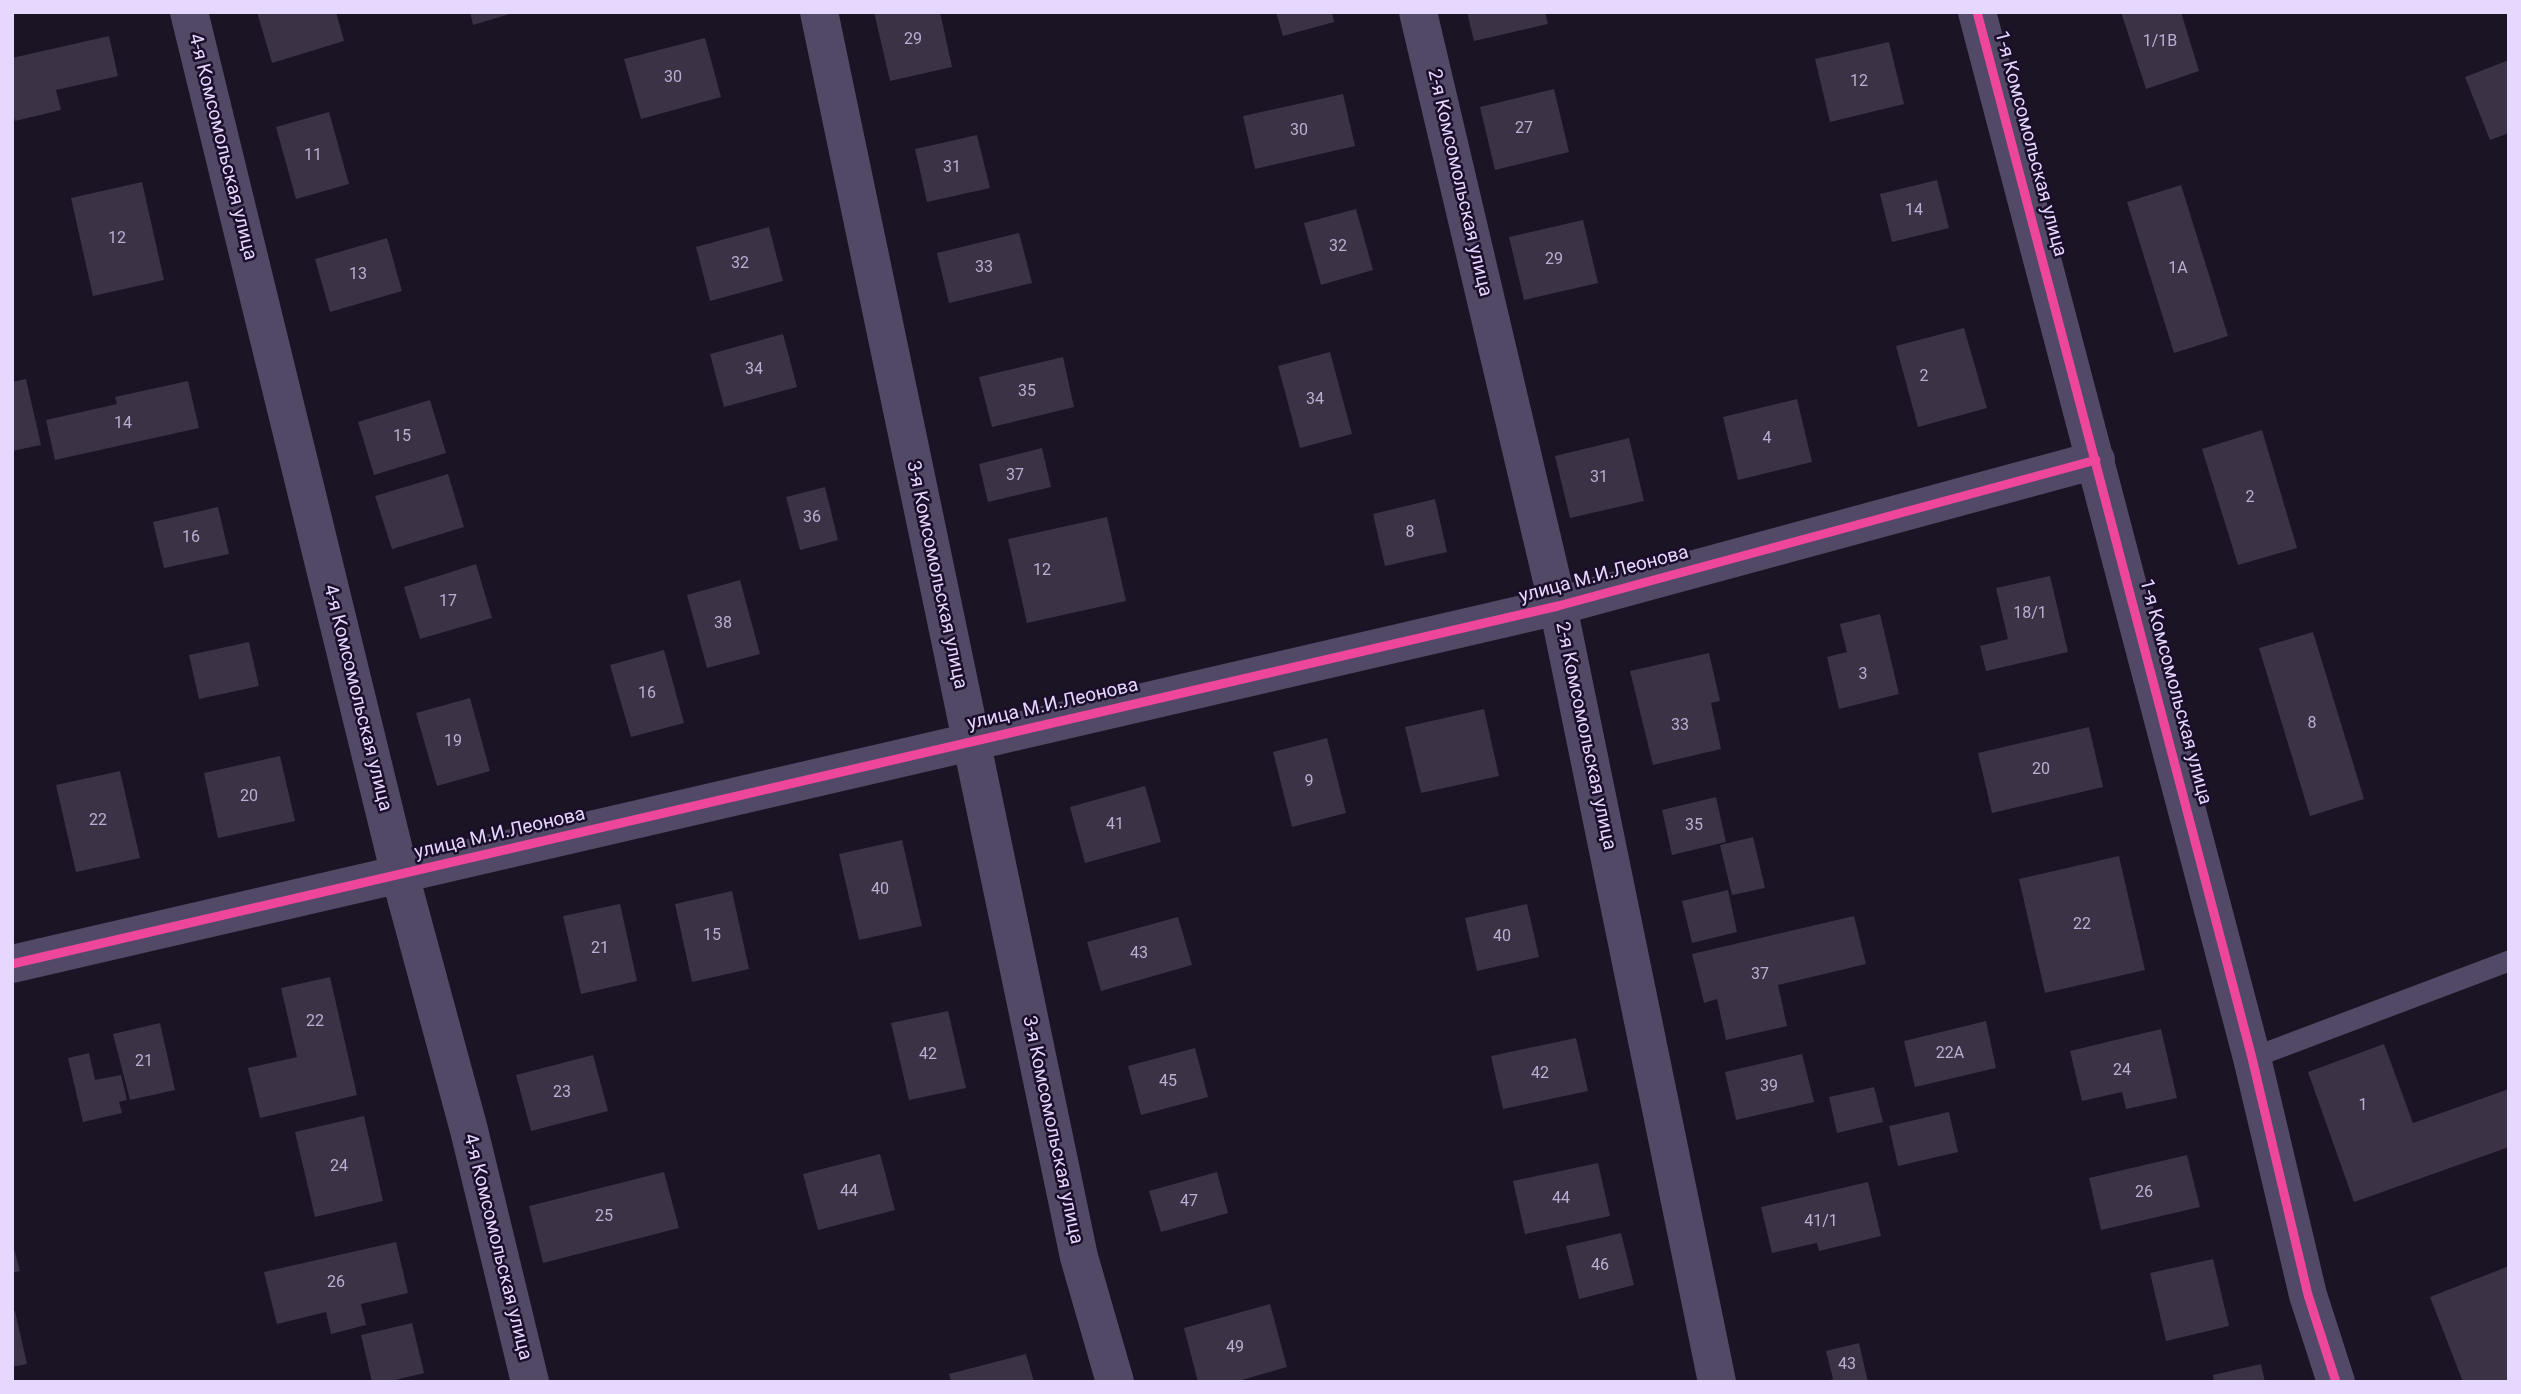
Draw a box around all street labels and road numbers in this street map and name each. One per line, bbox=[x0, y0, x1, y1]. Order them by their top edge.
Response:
street label: 1-я Комсомольская улица bbox=[1989, 29, 2071, 259]
street label: 4-я Комсомольская улица bbox=[183, 31, 261, 263]
street label: 2-я Комсомольская улица bbox=[1422, 67, 1496, 299]
street label: 3-я Комсомольская улица bbox=[901, 459, 971, 691]
street label: улица М.И.Леонова bbox=[1517, 541, 1691, 609]
street label: 1-я Комсомольская улица bbox=[2134, 577, 2216, 807]
street label: 4-я Комсомольская улица bbox=[318, 582, 396, 814]
street label: 2-я Комсомольская улица bbox=[1550, 620, 1620, 852]
street label: улица М.И.Леонова bbox=[965, 674, 1141, 736]
street label: улица М.И.Леонова bbox=[412, 803, 588, 865]
street label: 3-я Комсомольская улица bbox=[1017, 1014, 1087, 1246]
street label: 4-я Комсомольская улица bbox=[458, 1131, 536, 1363]

